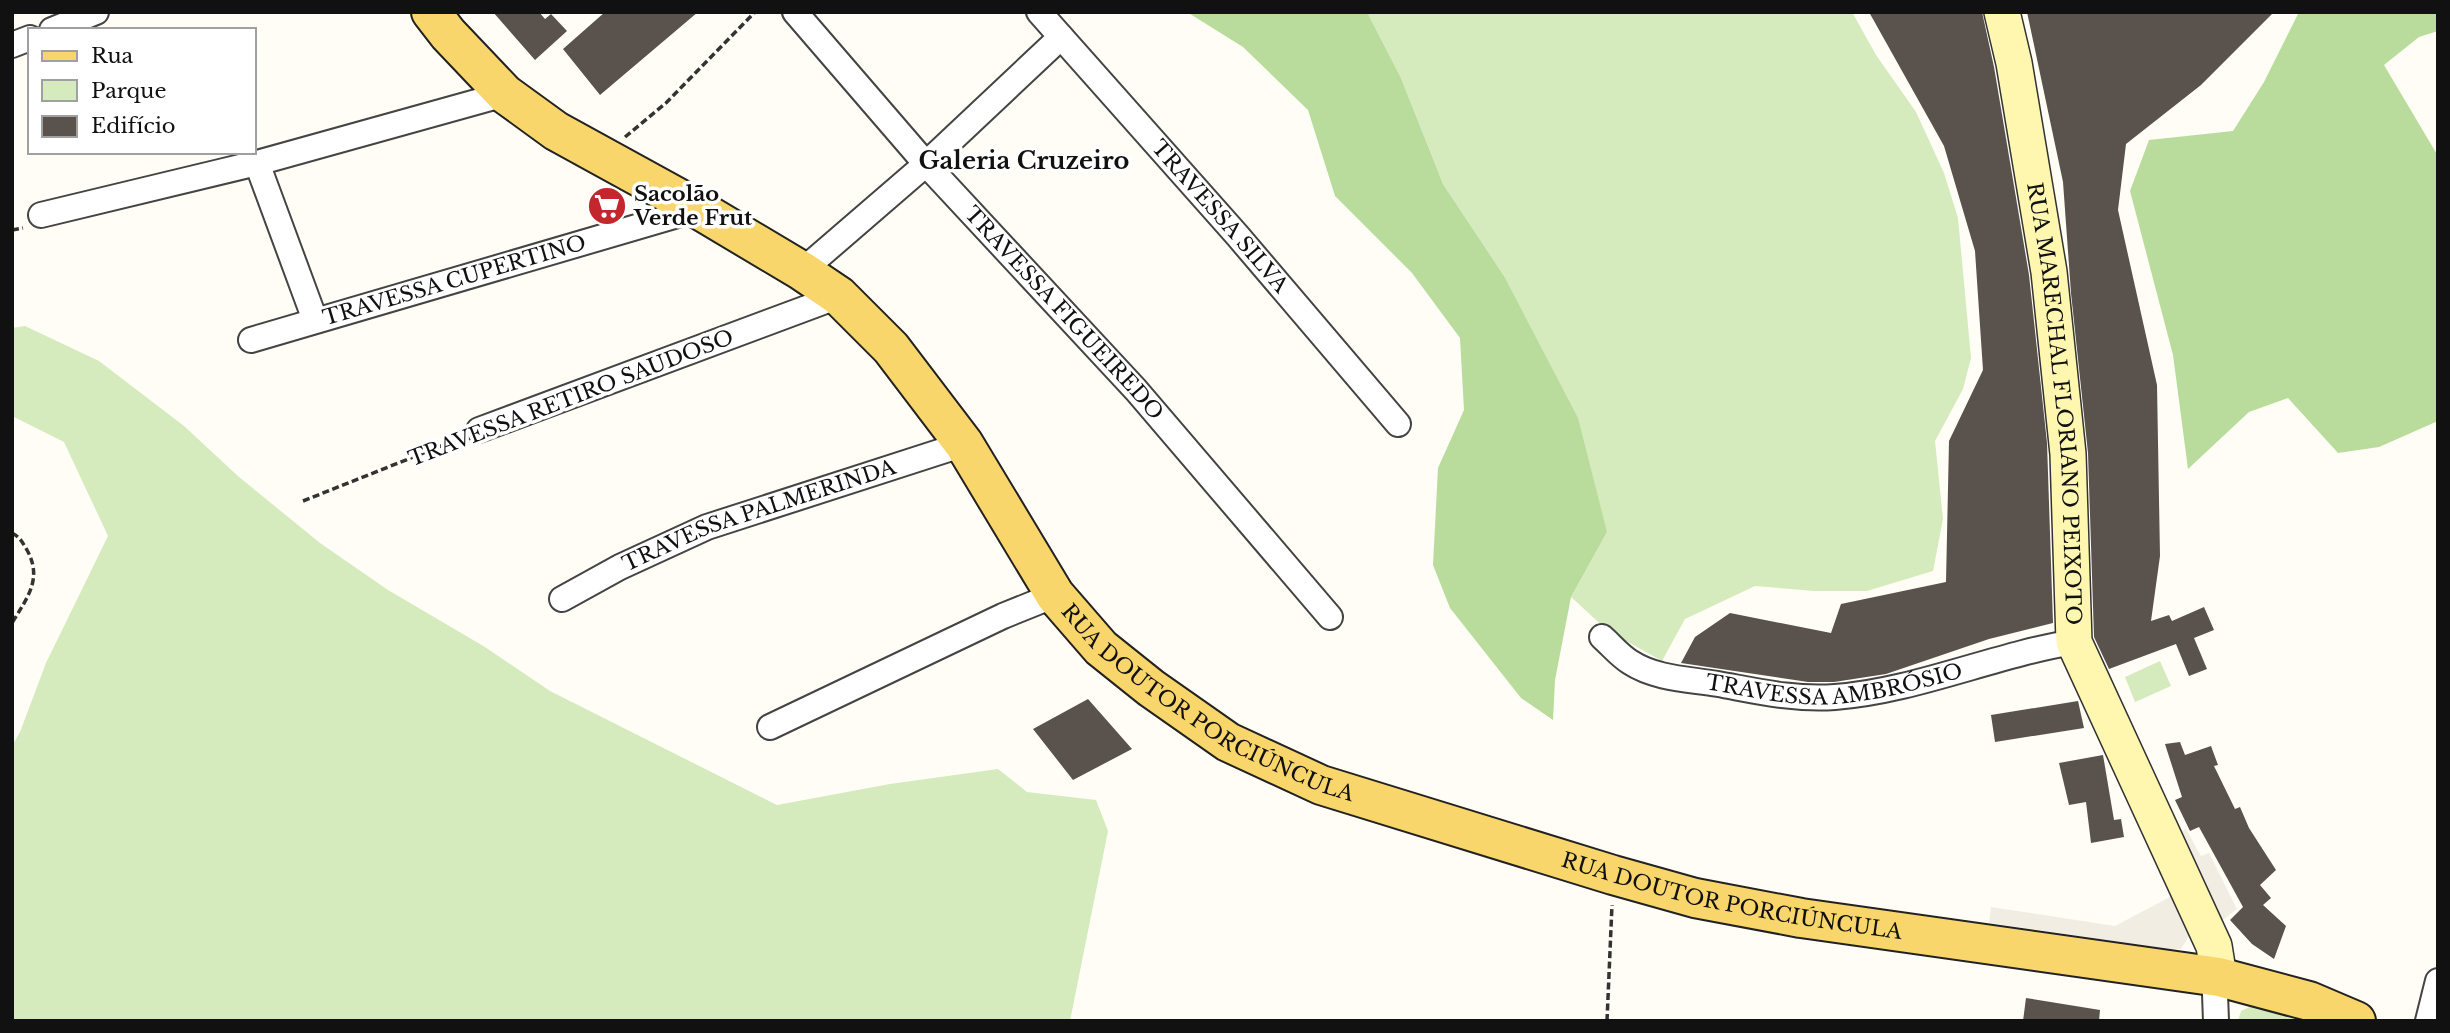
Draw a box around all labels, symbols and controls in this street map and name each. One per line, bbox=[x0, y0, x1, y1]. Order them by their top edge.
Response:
legend bbox=[28, 28, 256, 154]
text: Rua bbox=[91, 43, 134, 69]
text: Parque bbox=[91, 78, 166, 104]
text: Edifício bbox=[91, 113, 176, 139]
street label: TRAVESSA SILVA bbox=[1146, 135, 1294, 299]
district label: Galeria Cruzeiro bbox=[919, 146, 1129, 175]
street label: RUA MARECHAL FLORIANO PEIXOTO bbox=[2021, 180, 2086, 625]
place label: Sacolão Verde Frut bbox=[633, 181, 752, 231]
supermarket icon: Sacolão Verde Frut bbox=[586, 185, 628, 227]
street label: TRAVESSA FIGUEIREDO bbox=[959, 201, 1169, 425]
street label: TRAVESSA CUPERTINO bbox=[320, 230, 589, 331]
street label: TRAVESSA RETIRO SAUDOSO bbox=[405, 324, 737, 472]
street label: TRAVESSA PALMERINDA bbox=[618, 454, 900, 577]
street label: RUA DOUTOR PORCIÚNCULA bbox=[1056, 599, 1358, 808]
street label: TRAVESSA AMBRÓSIO bbox=[1704, 658, 1965, 711]
street label: RUA DOUTOR PORCIÚNCULA bbox=[1558, 847, 1905, 945]

